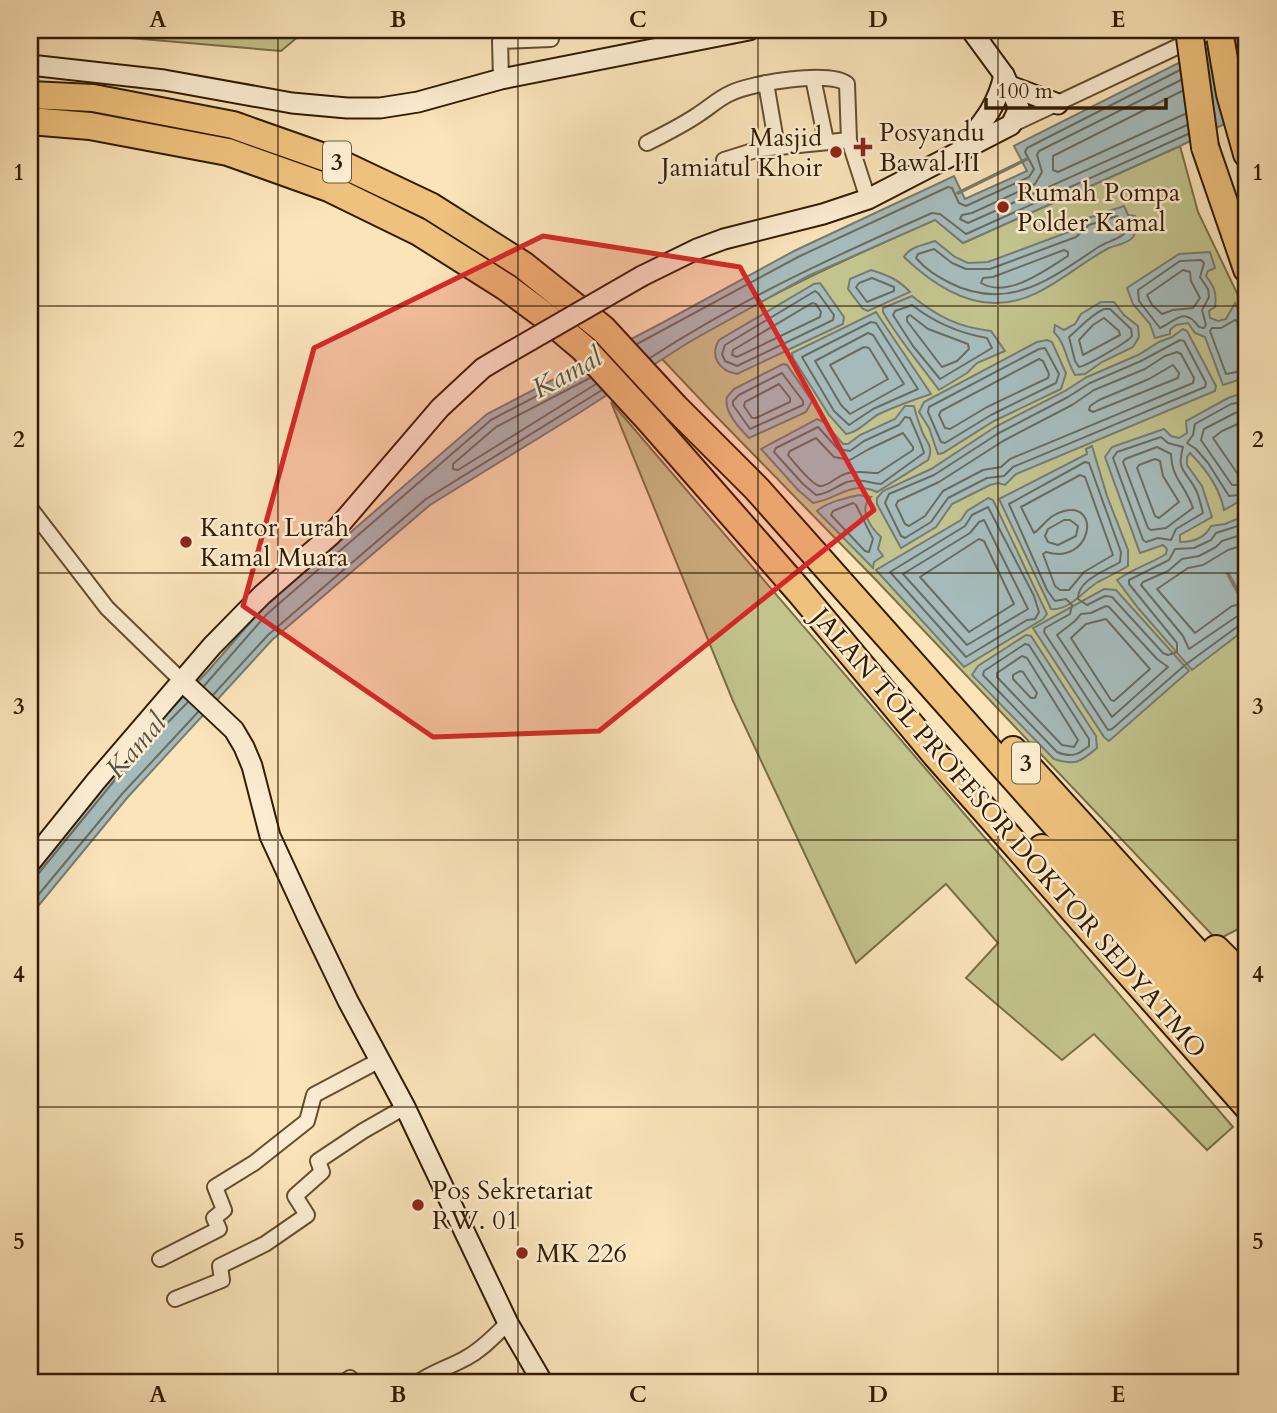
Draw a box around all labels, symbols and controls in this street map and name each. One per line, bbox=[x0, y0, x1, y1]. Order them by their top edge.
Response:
text: A bbox=[149, 4, 167, 35]
text: B bbox=[390, 4, 406, 35]
text: C bbox=[629, 4, 647, 35]
text: D bbox=[868, 4, 888, 35]
text: E bbox=[1111, 4, 1125, 35]
scale bar bbox=[986, 66, 1167, 110]
text: 100 m bbox=[997, 77, 1053, 106]
place label: Posyandu Bawal III bbox=[879, 115, 985, 180]
place label: Masjid Jamiatul Khoir bbox=[657, 120, 823, 185]
marker: Posyandu Bawal III bbox=[853, 137, 873, 157]
road number: 3 bbox=[323, 142, 351, 182]
marker: Masjid Jamiatul Khoir bbox=[828, 144, 844, 160]
text: 1 bbox=[13, 157, 25, 188]
text: 1 bbox=[1252, 157, 1264, 188]
place label: Rumah Pompa Polder Kamal bbox=[1017, 175, 1180, 240]
marker: Rumah Pompa Polder Kamal bbox=[995, 199, 1011, 215]
water label: Kamal bbox=[525, 337, 610, 408]
text: 2 bbox=[13, 424, 25, 455]
text: 2 bbox=[1252, 424, 1264, 455]
place label: Kantor Lurah Kamal Muara bbox=[200, 510, 349, 575]
marker: Kantor Lurah Kamal Muara bbox=[178, 534, 194, 550]
street label: JALAN TOL PROFESOR DOKTOR SEDYATMO bbox=[801, 597, 1214, 1066]
text: 3 bbox=[13, 691, 25, 722]
text: 3 bbox=[1252, 691, 1264, 722]
water label: Kamal bbox=[97, 704, 176, 787]
road number: 3 bbox=[1012, 742, 1040, 784]
text: 4 bbox=[13, 959, 25, 990]
text: 4 bbox=[1252, 959, 1264, 990]
place label: Pos Sekretariat RW. 01 bbox=[432, 1173, 593, 1238]
marker: Pos Sekretariat RW. 01 bbox=[410, 1197, 426, 1213]
text: 5 bbox=[13, 1226, 25, 1257]
text: 5 bbox=[1252, 1226, 1264, 1257]
place label: MK 226 bbox=[536, 1236, 627, 1271]
marker: MK 226 bbox=[514, 1245, 530, 1261]
text: A bbox=[149, 1379, 167, 1410]
text: B bbox=[390, 1379, 406, 1410]
text: C bbox=[629, 1379, 647, 1410]
text: D bbox=[868, 1379, 888, 1410]
text: E bbox=[1111, 1379, 1125, 1410]

